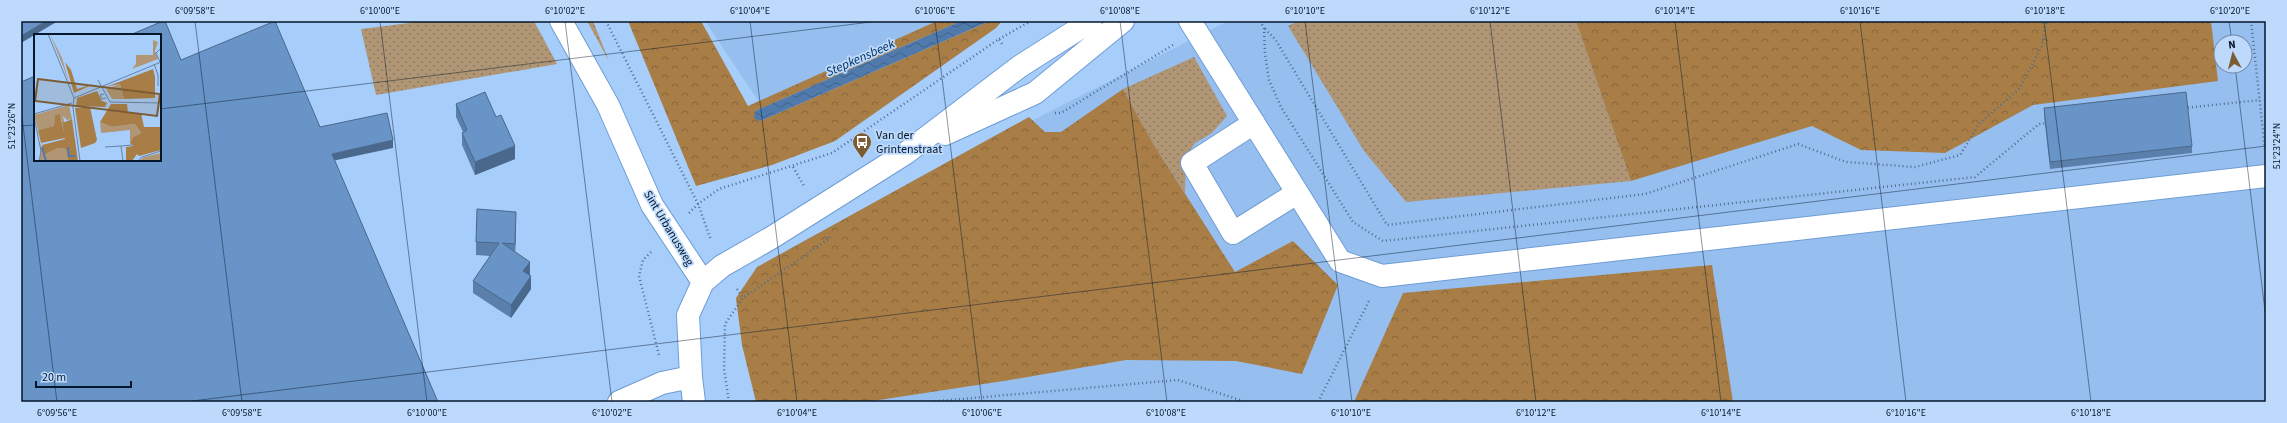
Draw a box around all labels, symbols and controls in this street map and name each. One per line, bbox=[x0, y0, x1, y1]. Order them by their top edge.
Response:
text: 6°09'58"E bbox=[175, 4, 215, 18]
text: 6°10'00"E bbox=[360, 4, 400, 18]
text: 6°10'02"E bbox=[545, 4, 585, 18]
text: 6°10'04"E bbox=[730, 4, 770, 18]
text: 6°10'06"E bbox=[915, 4, 955, 18]
text: 6°10'08"E bbox=[1100, 4, 1140, 18]
text: 6°10'10"E bbox=[1285, 4, 1325, 18]
text: 6°10'12"E bbox=[1470, 4, 1510, 18]
text: 6°10'14"E bbox=[1655, 4, 1695, 18]
text: 6°10'16"E bbox=[1840, 4, 1880, 18]
text: 6°10'18"E bbox=[2025, 4, 2065, 18]
text: 6°10'20"E bbox=[2210, 4, 2250, 18]
inset map bbox=[34, 34, 161, 161]
water label: Stepkensbeek bbox=[823, 34, 898, 81]
north arrow bbox=[2213, 34, 2253, 74]
text: N bbox=[2227, 37, 2236, 52]
text: 51°23'26"N bbox=[5, 103, 19, 149]
text: 51°23'24"N bbox=[2270, 123, 2284, 169]
place label: Van der Grintenstraat bbox=[876, 127, 942, 158]
bus stop icon: Van der Grintenstraat bbox=[851, 131, 873, 159]
street label: Sint Urbanusweg bbox=[639, 187, 698, 269]
scale bar bbox=[36, 363, 131, 389]
text: 20 m bbox=[42, 369, 66, 386]
text: 6°09'56"E bbox=[37, 406, 77, 420]
text: 6°09'58"E bbox=[222, 406, 262, 420]
text: 6°10'00"E bbox=[407, 406, 447, 420]
text: 6°10'02"E bbox=[592, 406, 632, 420]
text: 6°10'04"E bbox=[777, 406, 817, 420]
text: 6°10'06"E bbox=[962, 406, 1002, 420]
text: 6°10'08"E bbox=[1146, 406, 1186, 420]
text: 6°10'10"E bbox=[1331, 406, 1371, 420]
text: 6°10'12"E bbox=[1516, 406, 1556, 420]
text: 6°10'14"E bbox=[1701, 406, 1741, 420]
text: 6°10'16"E bbox=[1886, 406, 1926, 420]
text: 6°10'18"E bbox=[2071, 406, 2111, 420]

